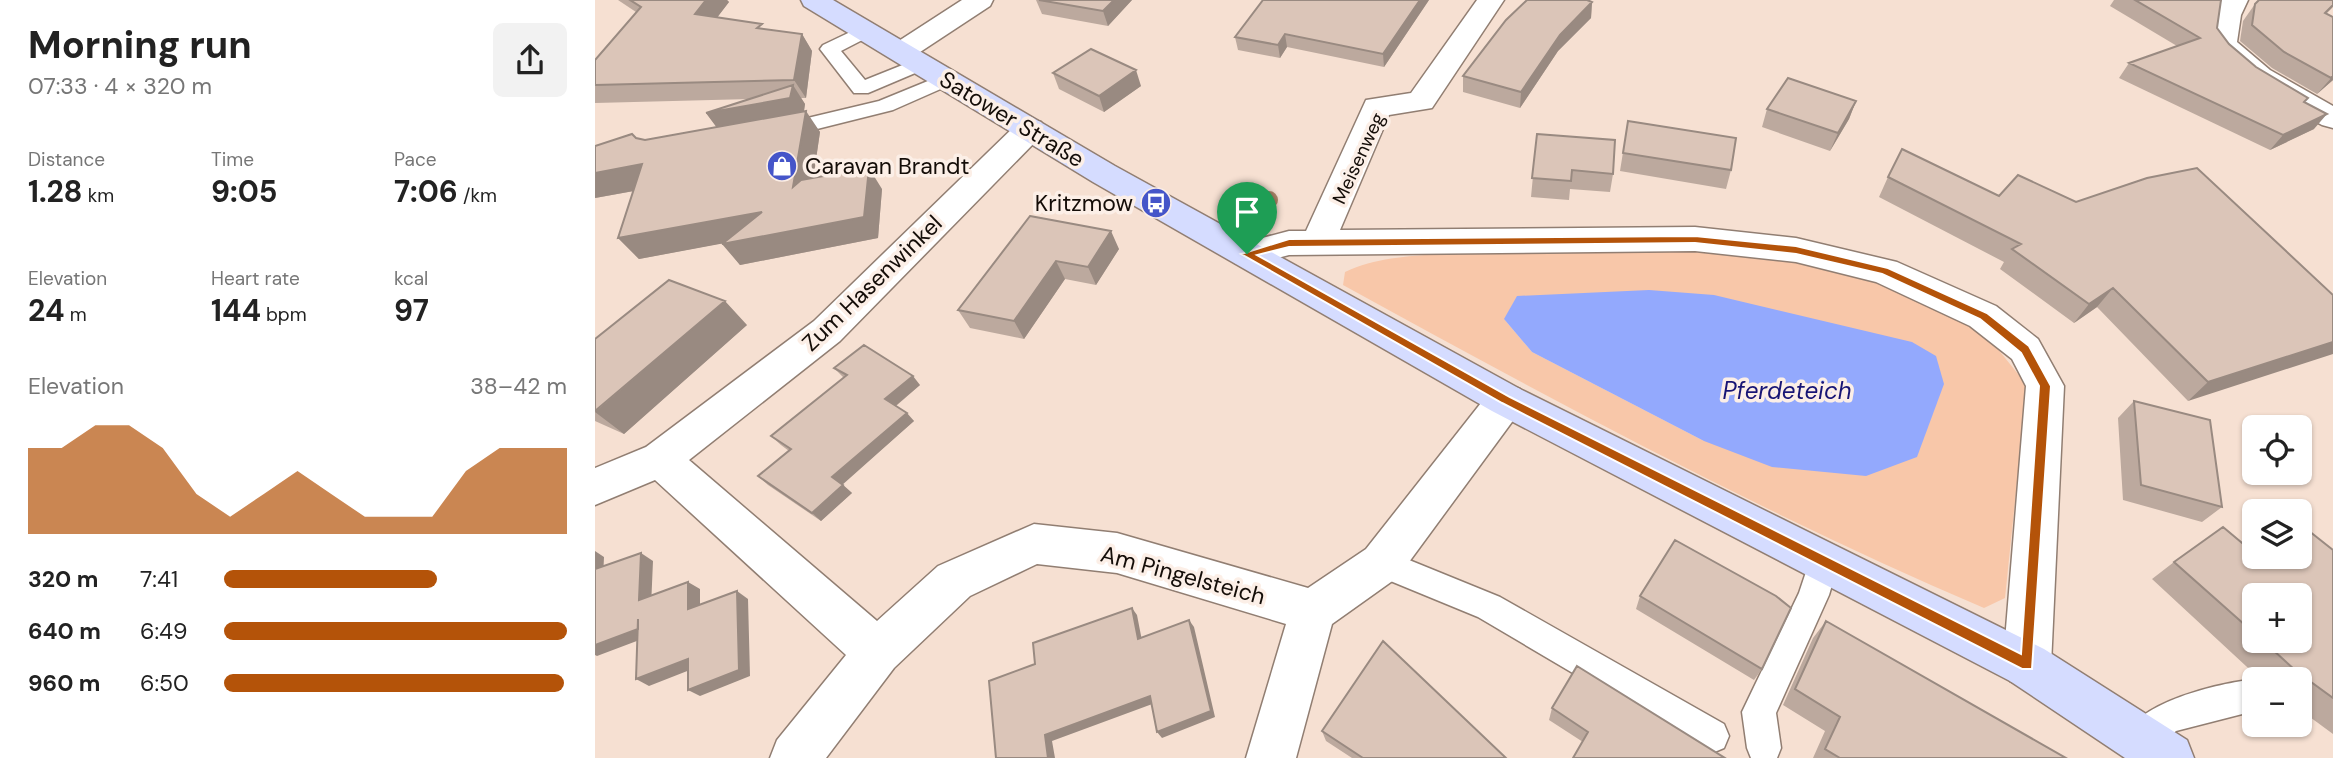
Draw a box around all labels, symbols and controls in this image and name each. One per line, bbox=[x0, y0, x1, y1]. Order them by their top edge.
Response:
text: Morning run bbox=[28, 20, 252, 70]
button: share bbox=[493, 23, 567, 97]
street label: Satower Straße bbox=[934, 64, 1090, 174]
text: 07:33 · 4 × 320 m bbox=[28, 71, 212, 101]
street label: Meisenweg bbox=[1326, 108, 1391, 208]
text: Distance bbox=[28, 147, 105, 172]
text: Time bbox=[211, 147, 254, 172]
text: Pace bbox=[394, 147, 437, 172]
shop icon: Caravan Brandt bbox=[765, 149, 799, 183]
place label: Caravan Brandt bbox=[805, 151, 970, 181]
text: 1.28 bbox=[28, 172, 83, 211]
text: 9:05 bbox=[211, 172, 277, 211]
text: 7:06 bbox=[394, 172, 458, 211]
pin bbox=[1217, 182, 1277, 254]
text: km bbox=[83, 183, 114, 208]
text: /km bbox=[458, 183, 497, 208]
bus stop icon: Kritzmow bbox=[1139, 186, 1173, 220]
place label: Kritzmow bbox=[1035, 188, 1133, 218]
icon: arrive bbox=[1228, 193, 1266, 231]
street label: Zum Hasenwinkel bbox=[796, 208, 948, 358]
text: Elevation bbox=[28, 266, 107, 291]
text: Heart rate bbox=[211, 266, 300, 291]
text: kcal bbox=[394, 266, 428, 291]
text: 24 bbox=[28, 291, 65, 330]
text: 144 bbox=[211, 291, 261, 330]
text: 97 bbox=[394, 291, 429, 330]
text: m bbox=[65, 302, 87, 327]
text: bpm bbox=[261, 302, 307, 327]
text: Elevation bbox=[28, 371, 124, 401]
text: 38–42 m bbox=[470, 371, 567, 401]
water label: Pferdeteich bbox=[1722, 375, 1852, 406]
map controls bbox=[2242, 415, 2312, 737]
button: locate bbox=[2242, 415, 2312, 485]
button: layers bbox=[2242, 499, 2312, 569]
street label: Am Pingelsteich bbox=[1097, 539, 1269, 611]
text: 320 m bbox=[28, 564, 98, 594]
text: 7:41 bbox=[140, 564, 178, 594]
button: + bbox=[2242, 583, 2312, 653]
text: 640 m bbox=[28, 616, 101, 646]
text: 6:49 bbox=[140, 616, 188, 646]
button: − bbox=[2242, 667, 2312, 737]
text: 960 m bbox=[28, 668, 100, 698]
text: 6:50 bbox=[140, 668, 189, 698]

